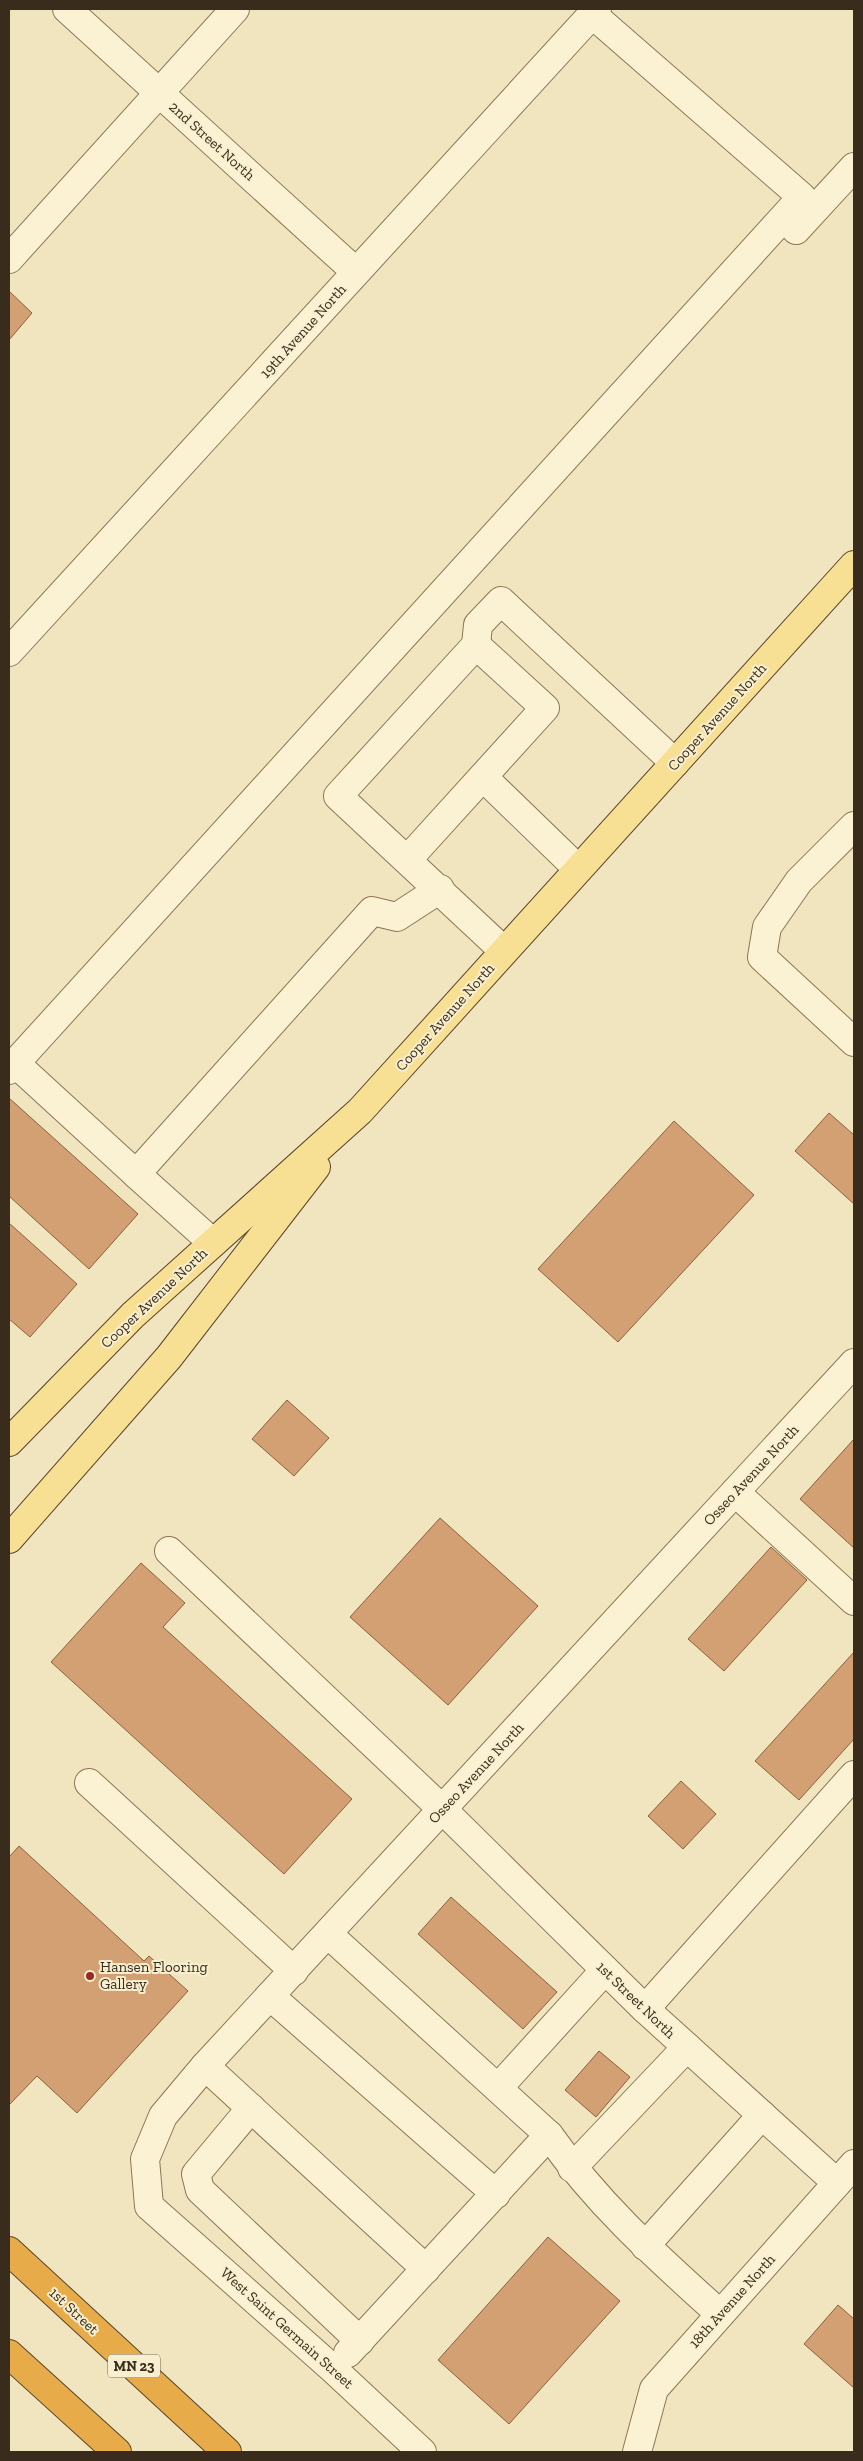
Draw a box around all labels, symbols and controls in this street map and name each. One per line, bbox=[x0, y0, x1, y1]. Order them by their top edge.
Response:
street label: 2nd Street North bbox=[165, 98, 259, 185]
street label: 19th Avenue North bbox=[256, 280, 350, 382]
street label: Cooper Avenue North bbox=[664, 659, 771, 775]
street label: Cooper Avenue North bbox=[392, 959, 499, 1075]
street label: Cooper Avenue North bbox=[97, 1244, 211, 1352]
street label: Osseo Avenue North bbox=[700, 1420, 803, 1529]
street label: Osseo Avenue North bbox=[425, 1718, 528, 1827]
place label: Hansen Flooring Gallery bbox=[100, 1958, 208, 1993]
street label: 1st Street North bbox=[593, 1958, 680, 2043]
marker: Hansen Flooring Gallery bbox=[84, 1970, 96, 1982]
street label: 18th Avenue North bbox=[685, 2250, 779, 2352]
street label: West Saint Germain Street bbox=[217, 2264, 357, 2393]
street label: 1st Street bbox=[46, 2284, 103, 2339]
road number: MN 23 bbox=[108, 2354, 160, 2378]

